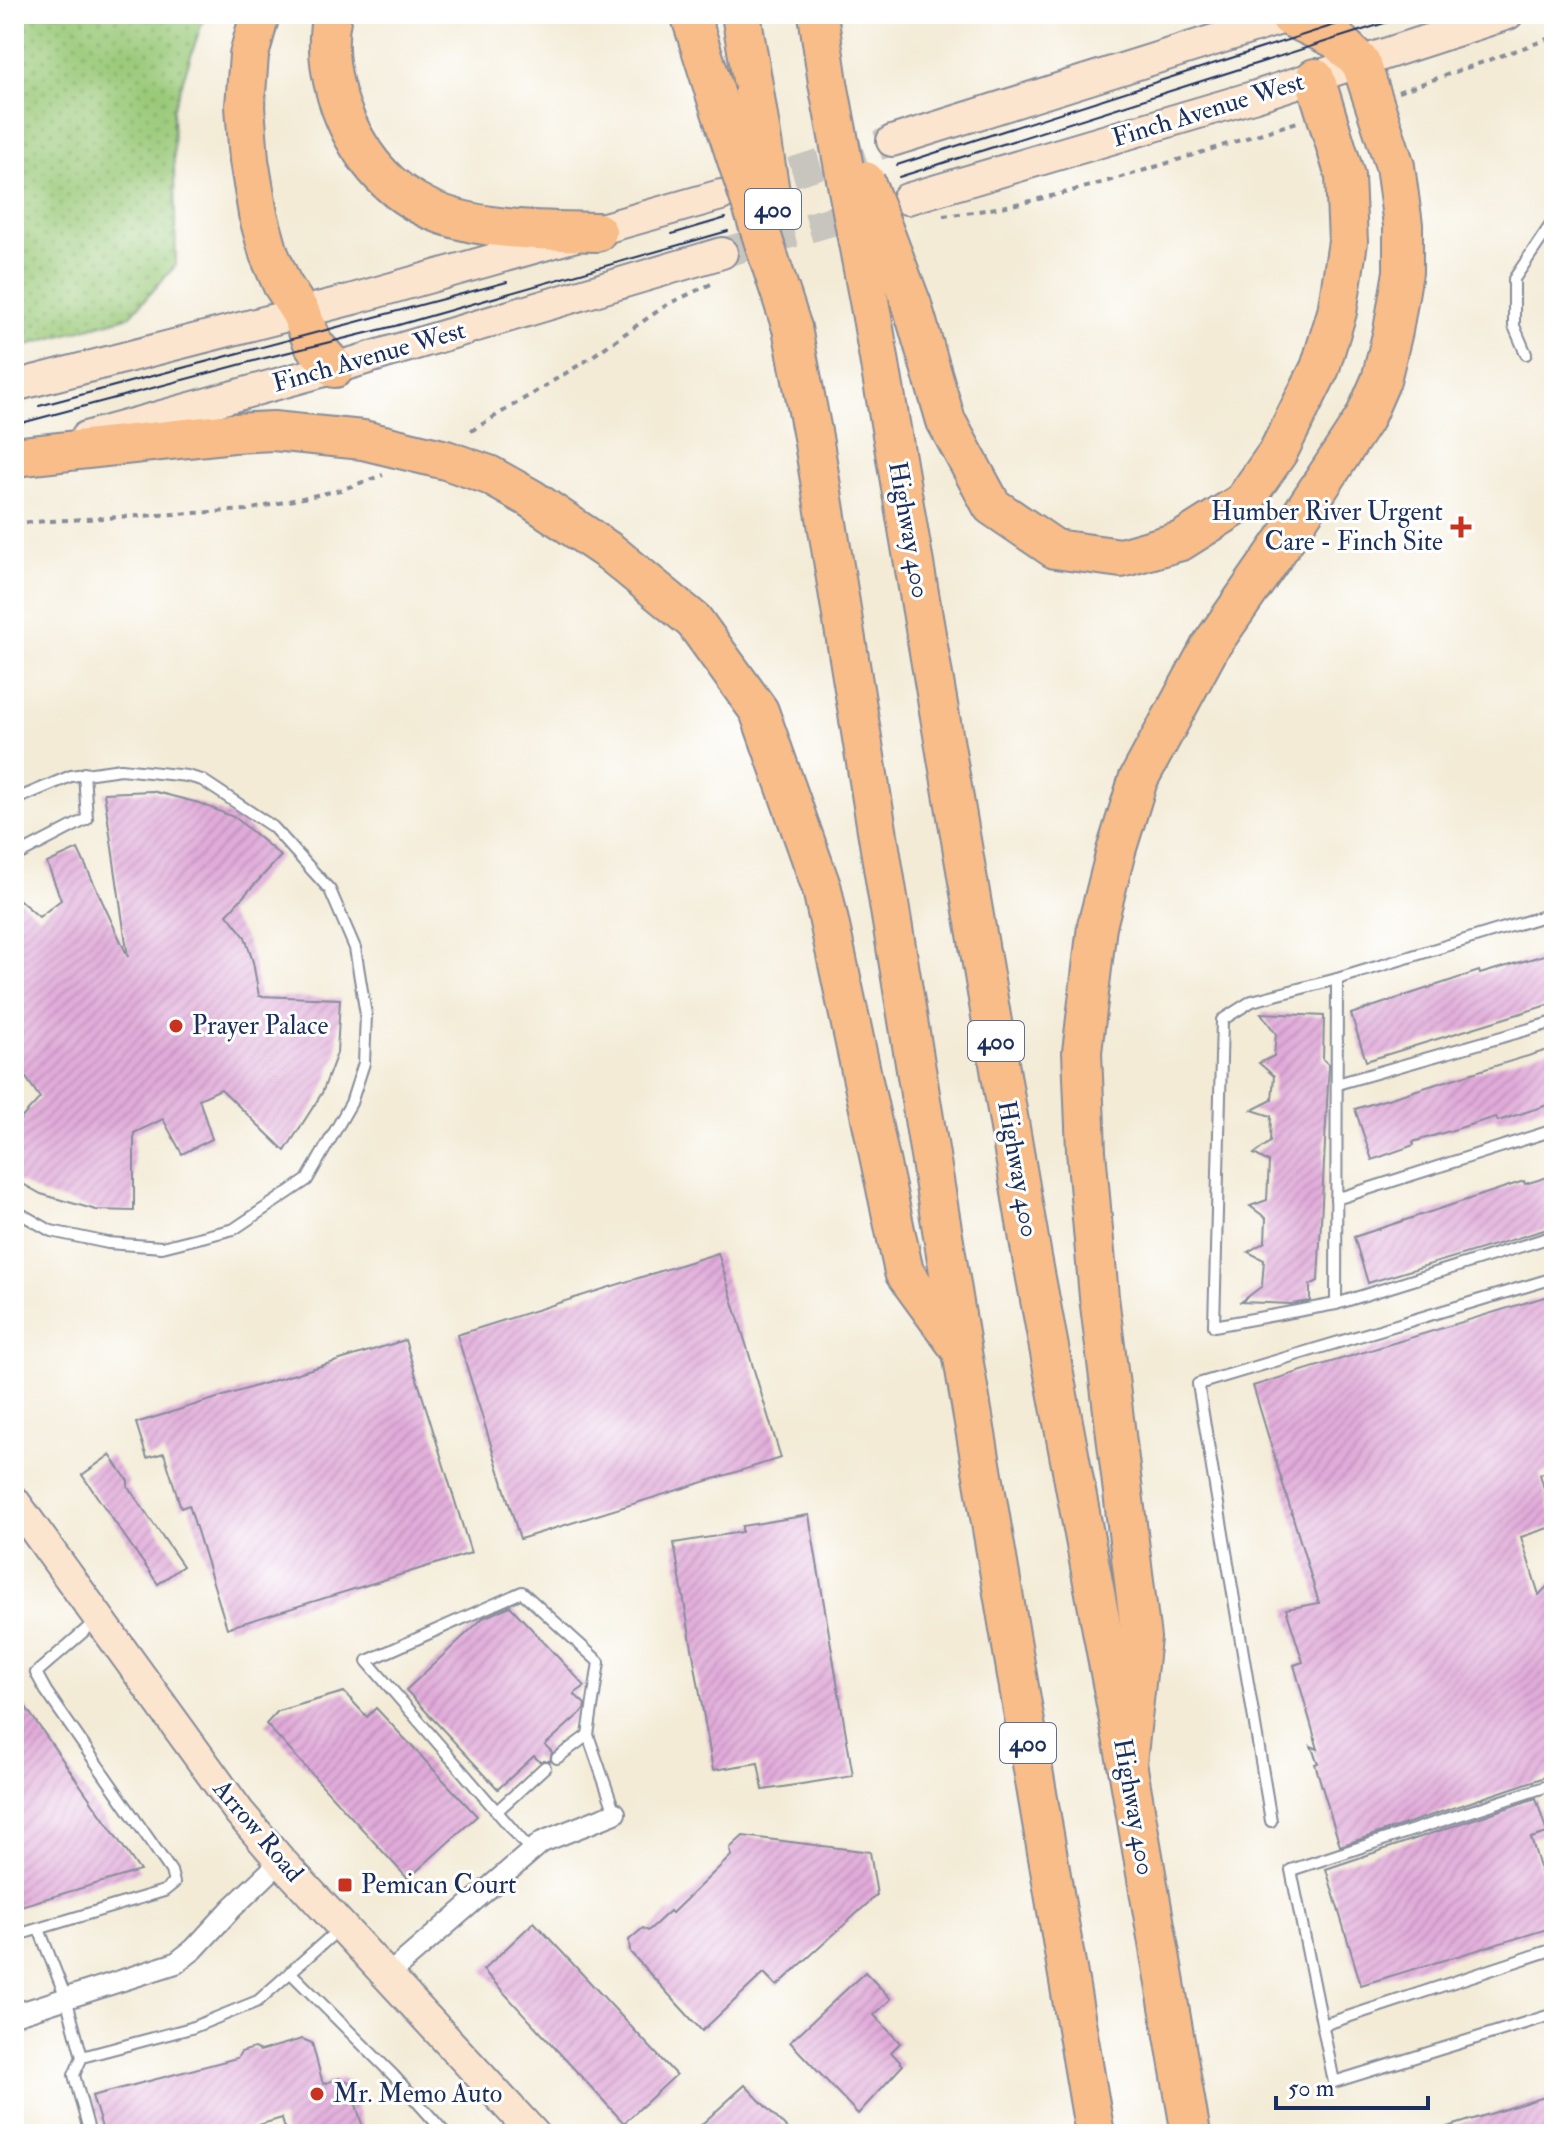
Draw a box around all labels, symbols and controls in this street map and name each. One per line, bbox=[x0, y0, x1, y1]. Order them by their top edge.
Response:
street label: Finch Avenue West bbox=[1108, 66, 1308, 154]
road number: 400 bbox=[745, 189, 801, 229]
street label: Finch Avenue West bbox=[269, 314, 469, 400]
street label: Highway 400 bbox=[881, 459, 937, 601]
place label: Humber River Urgent Care - Finch Site bbox=[1211, 496, 1443, 558]
marker: Humber River Urgent Care - Finch Site bbox=[1450, 516, 1472, 538]
place label: Prayer Palace bbox=[192, 1010, 329, 1042]
marker: Prayer Palace bbox=[167, 1017, 185, 1035]
road number: 400 bbox=[968, 1021, 1024, 1061]
street label: Highway 400 bbox=[990, 1098, 1046, 1240]
road number: 400 bbox=[1000, 1723, 1056, 1763]
street label: Highway 400 bbox=[1106, 1736, 1162, 1878]
street label: Arrow Road bbox=[205, 1772, 310, 1889]
place label: Pemican Court bbox=[361, 1869, 517, 1901]
marker: Pemican Court bbox=[336, 1876, 354, 1894]
scale bar bbox=[1276, 2060, 1428, 2110]
text: 50 m bbox=[1288, 2073, 1335, 2104]
place label: Mr. Memo Auto bbox=[333, 2078, 502, 2110]
marker: Mr. Memo Auto bbox=[308, 2085, 326, 2103]

